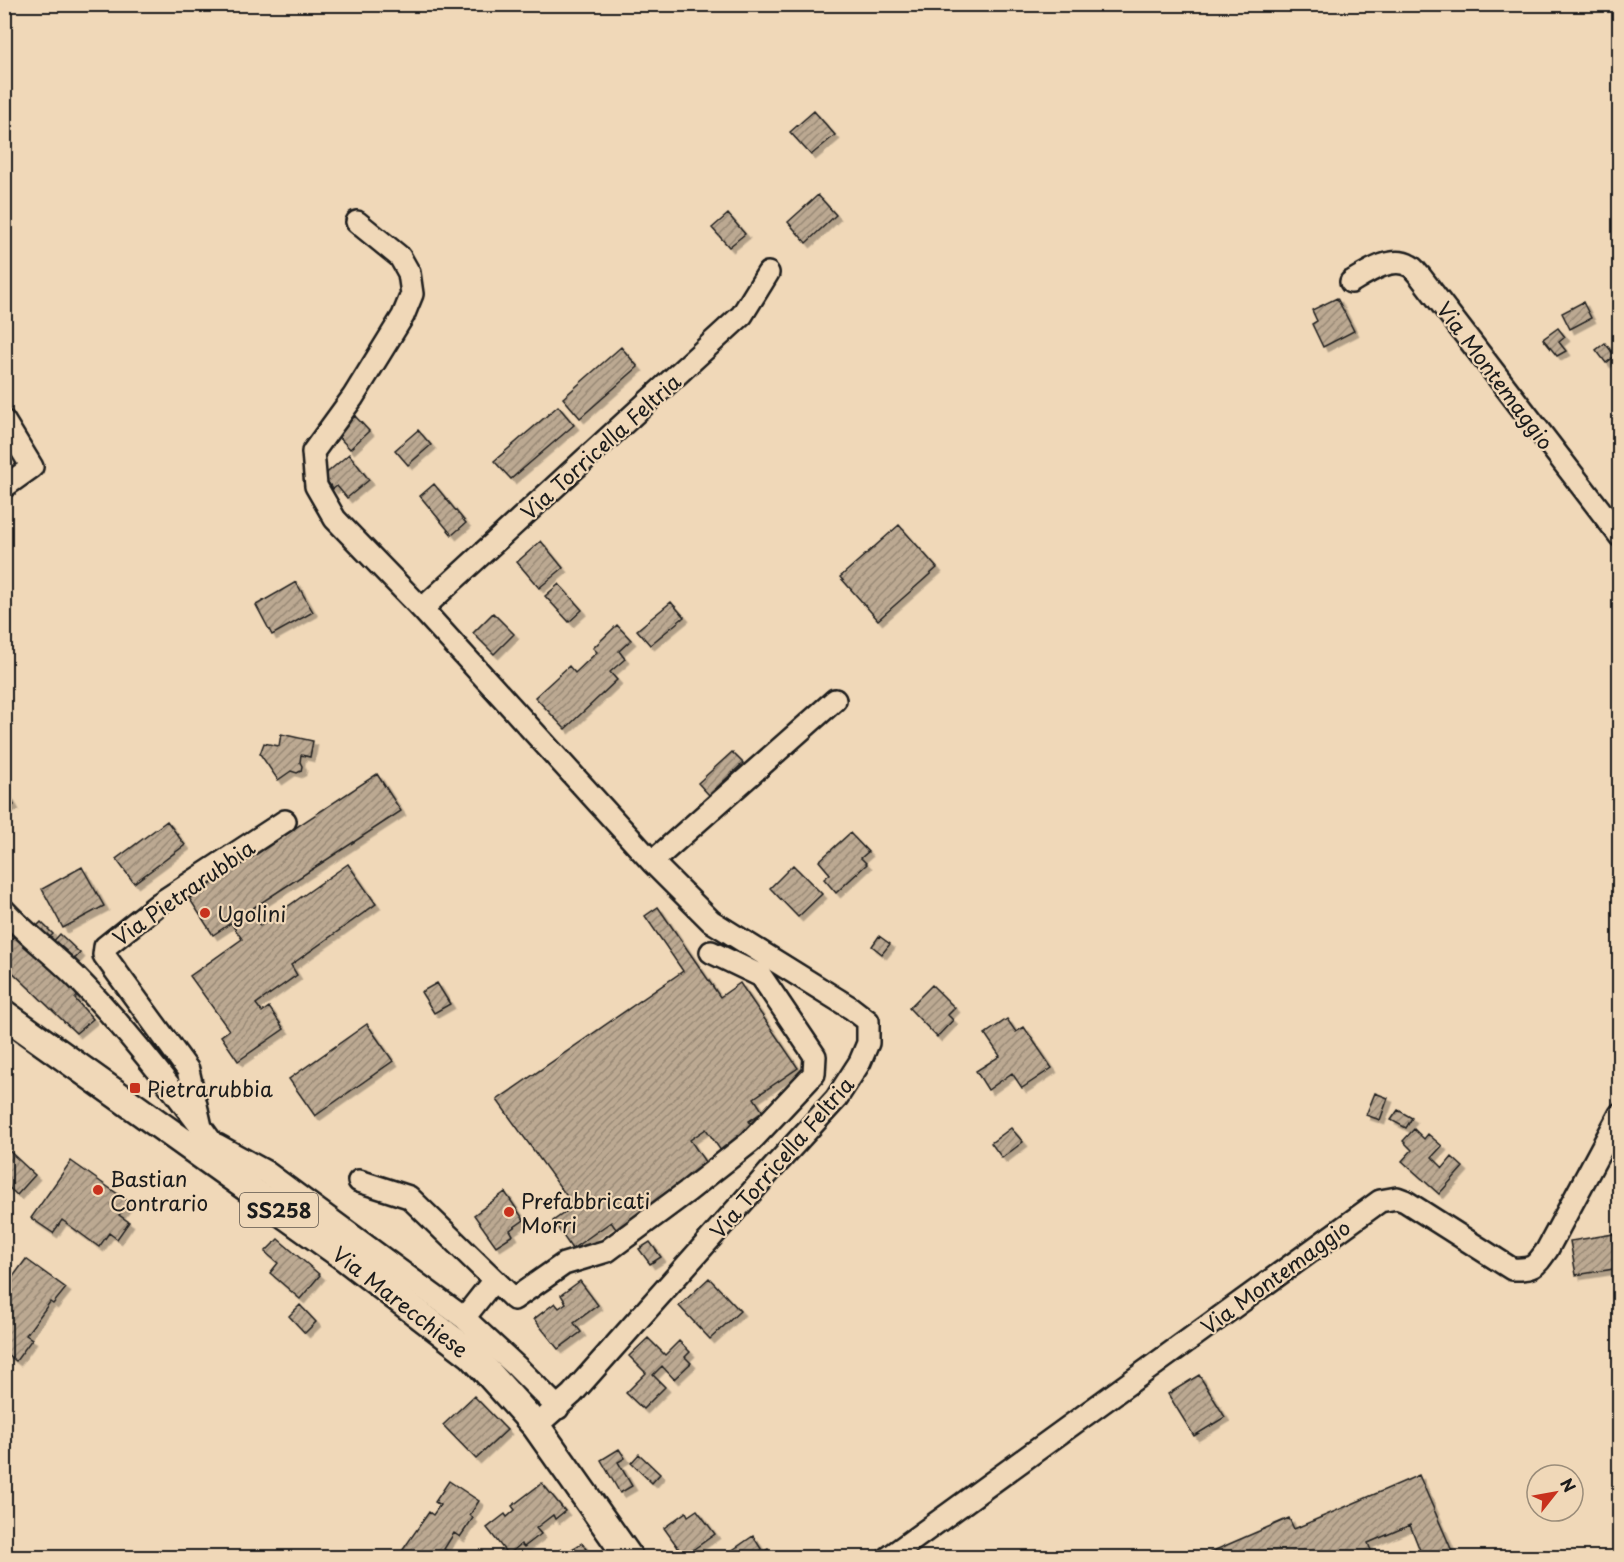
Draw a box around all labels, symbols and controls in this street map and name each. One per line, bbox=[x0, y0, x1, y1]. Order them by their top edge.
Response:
street label: Via Montemaggio bbox=[1430, 294, 1562, 456]
street label: Via Torricella Feltria bbox=[513, 365, 688, 527]
street label: Via Pietrarubbia bbox=[105, 831, 261, 953]
place label: Ugolini bbox=[217, 897, 286, 929]
marker: Ugolini bbox=[198, 906, 212, 920]
street label: Via Torricella Feltria bbox=[701, 1068, 861, 1245]
place label: Pietrarubbia bbox=[147, 1072, 273, 1104]
marker: Pietrarubbia bbox=[128, 1081, 142, 1095]
place label: Bastian Contrario bbox=[110, 1162, 208, 1218]
marker: Bastian Contrario bbox=[91, 1183, 105, 1197]
place label: Prefabbricati Morri bbox=[521, 1184, 650, 1240]
road number: SS258 bbox=[240, 1193, 318, 1227]
marker: Prefabbricati Morri bbox=[502, 1205, 516, 1219]
street label: Via Montemaggio bbox=[1193, 1211, 1357, 1341]
street label: Via Marecchiese bbox=[326, 1238, 476, 1364]
north arrow bbox=[1525, 1463, 1585, 1523]
text: N bbox=[1555, 1473, 1582, 1496]

